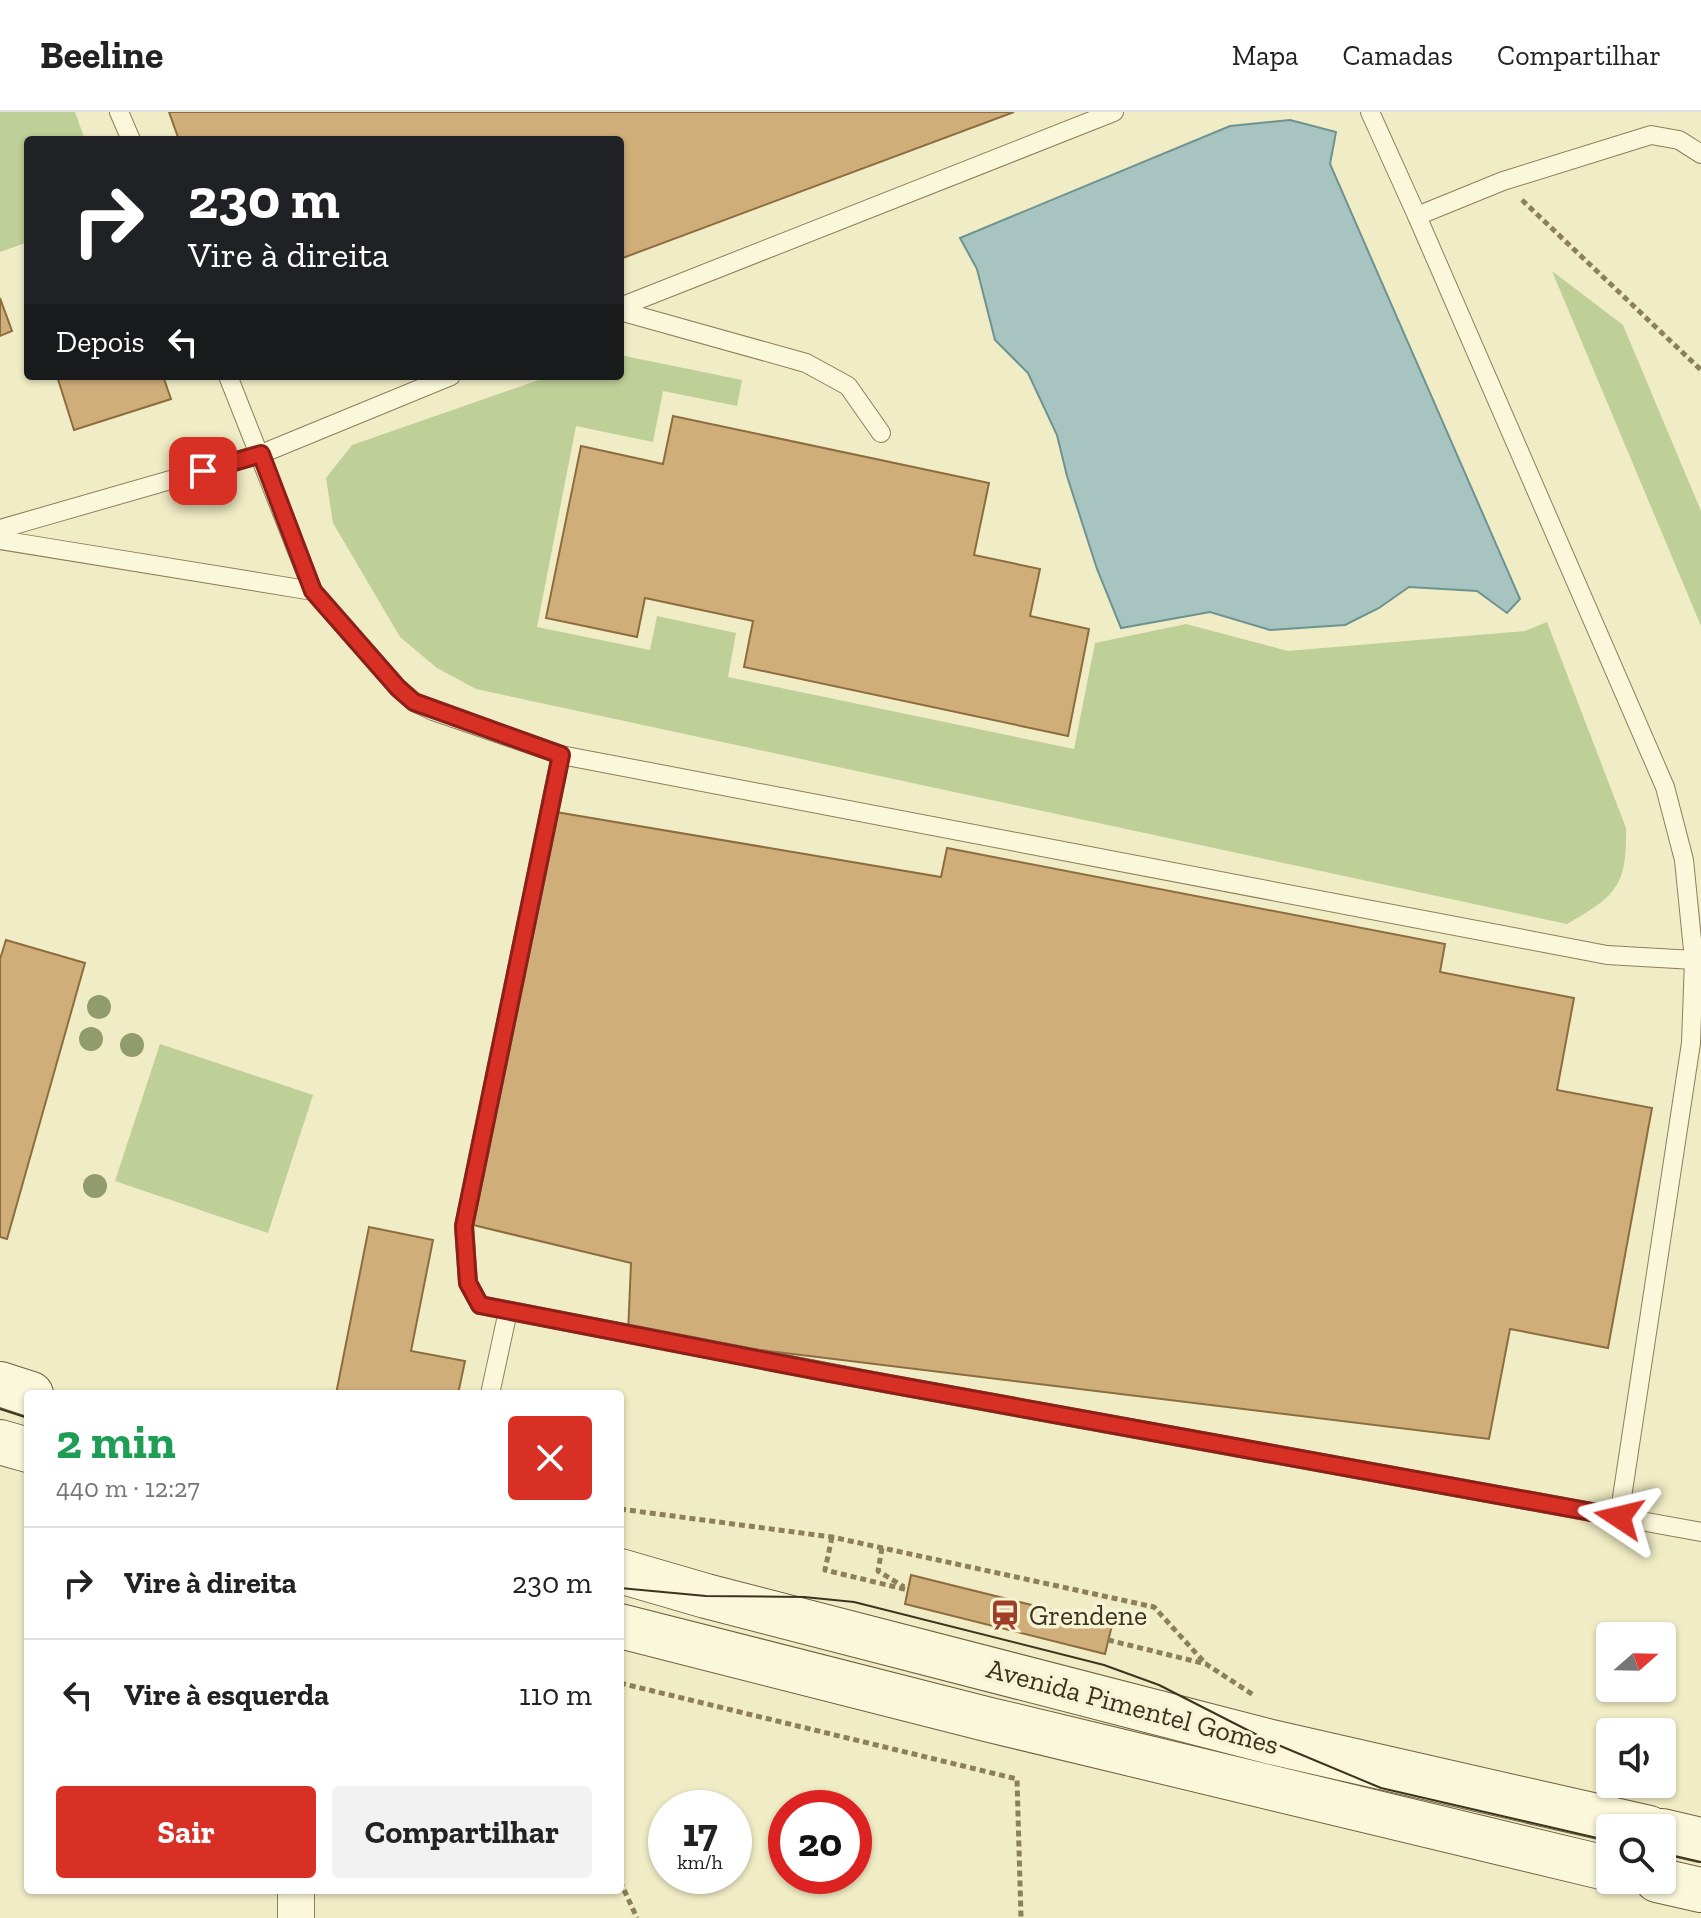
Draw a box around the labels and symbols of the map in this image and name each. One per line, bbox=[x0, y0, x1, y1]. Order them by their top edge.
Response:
pin bbox=[169, 437, 237, 505]
position arrow bbox=[1577, 1475, 1661, 1559]
station icon: Grendene bbox=[988, 1598, 1022, 1632]
place label: Grendene bbox=[1029, 1599, 1147, 1632]
north arrow bbox=[1596, 1622, 1676, 1702]
street label: Avenida Pimentel Gomes bbox=[983, 1652, 1282, 1761]
speed limit sign: 20 bbox=[768, 1790, 872, 1894]

